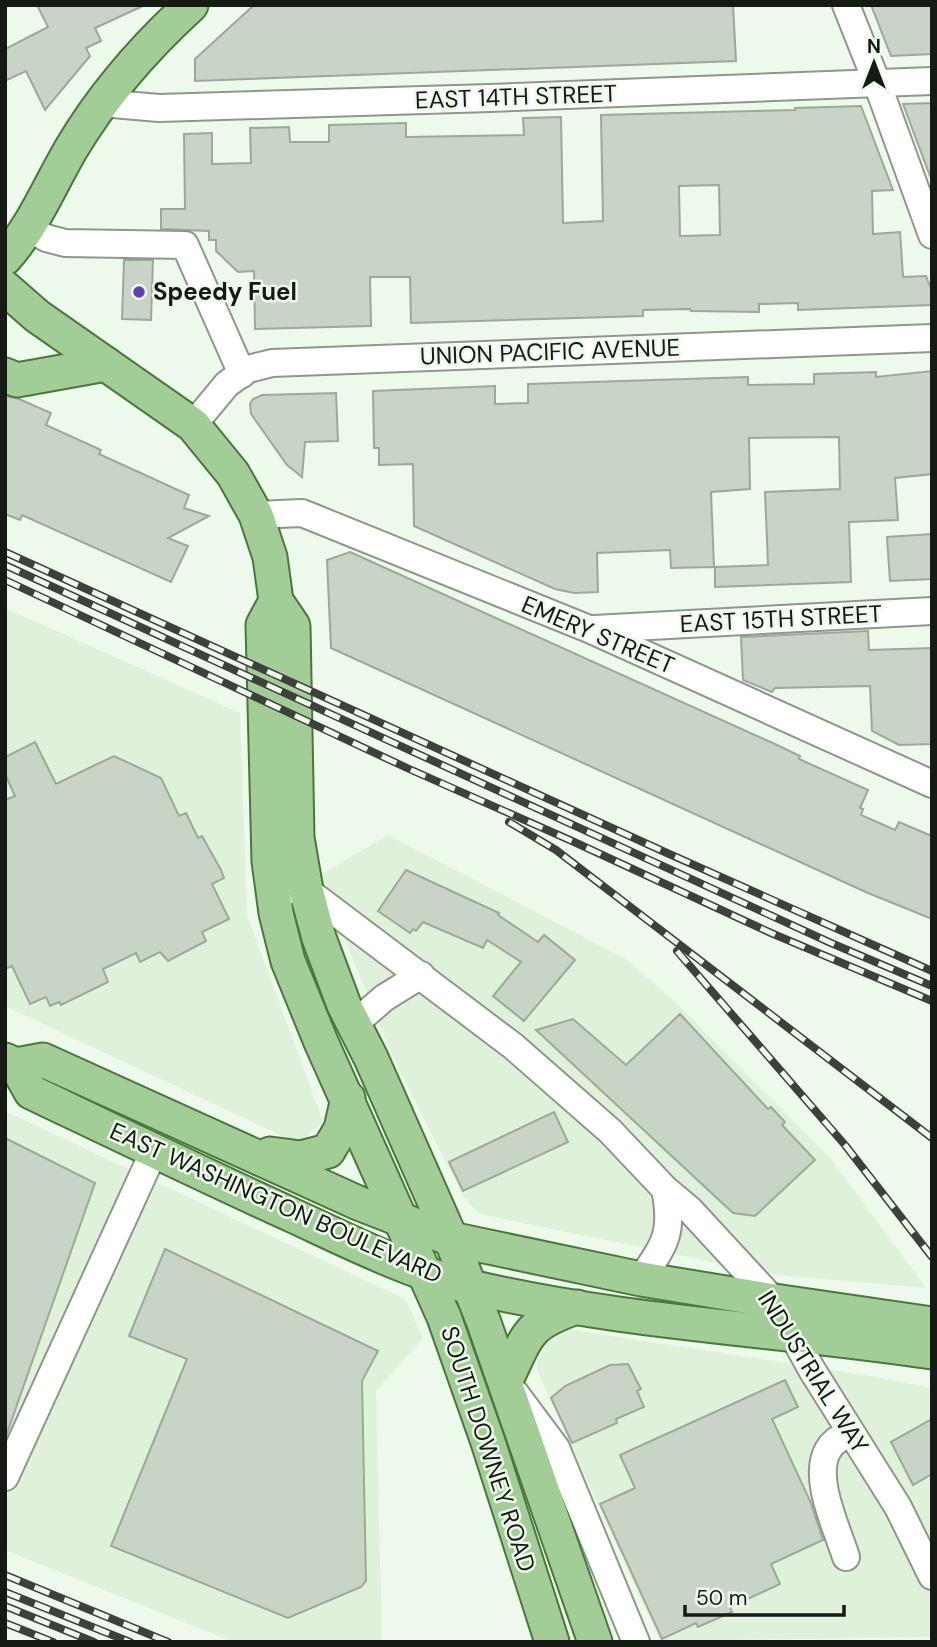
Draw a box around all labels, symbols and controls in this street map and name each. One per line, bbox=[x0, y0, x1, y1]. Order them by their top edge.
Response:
north arrow bbox=[839, 28, 909, 98]
text: N bbox=[867, 34, 881, 59]
street label: EAST 14TH STREET bbox=[415, 77, 617, 116]
place label: Speedy Fuel bbox=[153, 276, 297, 307]
marker: Speedy Fuel bbox=[131, 284, 147, 300]
street label: UNION PACIFIC AVENUE bbox=[419, 331, 681, 372]
street label: EMERY STREET bbox=[517, 588, 679, 681]
street label: EAST 15TH STREET bbox=[679, 598, 883, 639]
street label: EAST WASHINGTON BOULEVARD bbox=[105, 1115, 447, 1290]
street label: INDUSTRIAL WAY bbox=[751, 1285, 876, 1459]
street label: SOUTH DOWNEY ROAD bbox=[434, 1322, 543, 1576]
scale bar bbox=[685, 1574, 844, 1618]
text: 50 m bbox=[696, 1584, 747, 1612]

